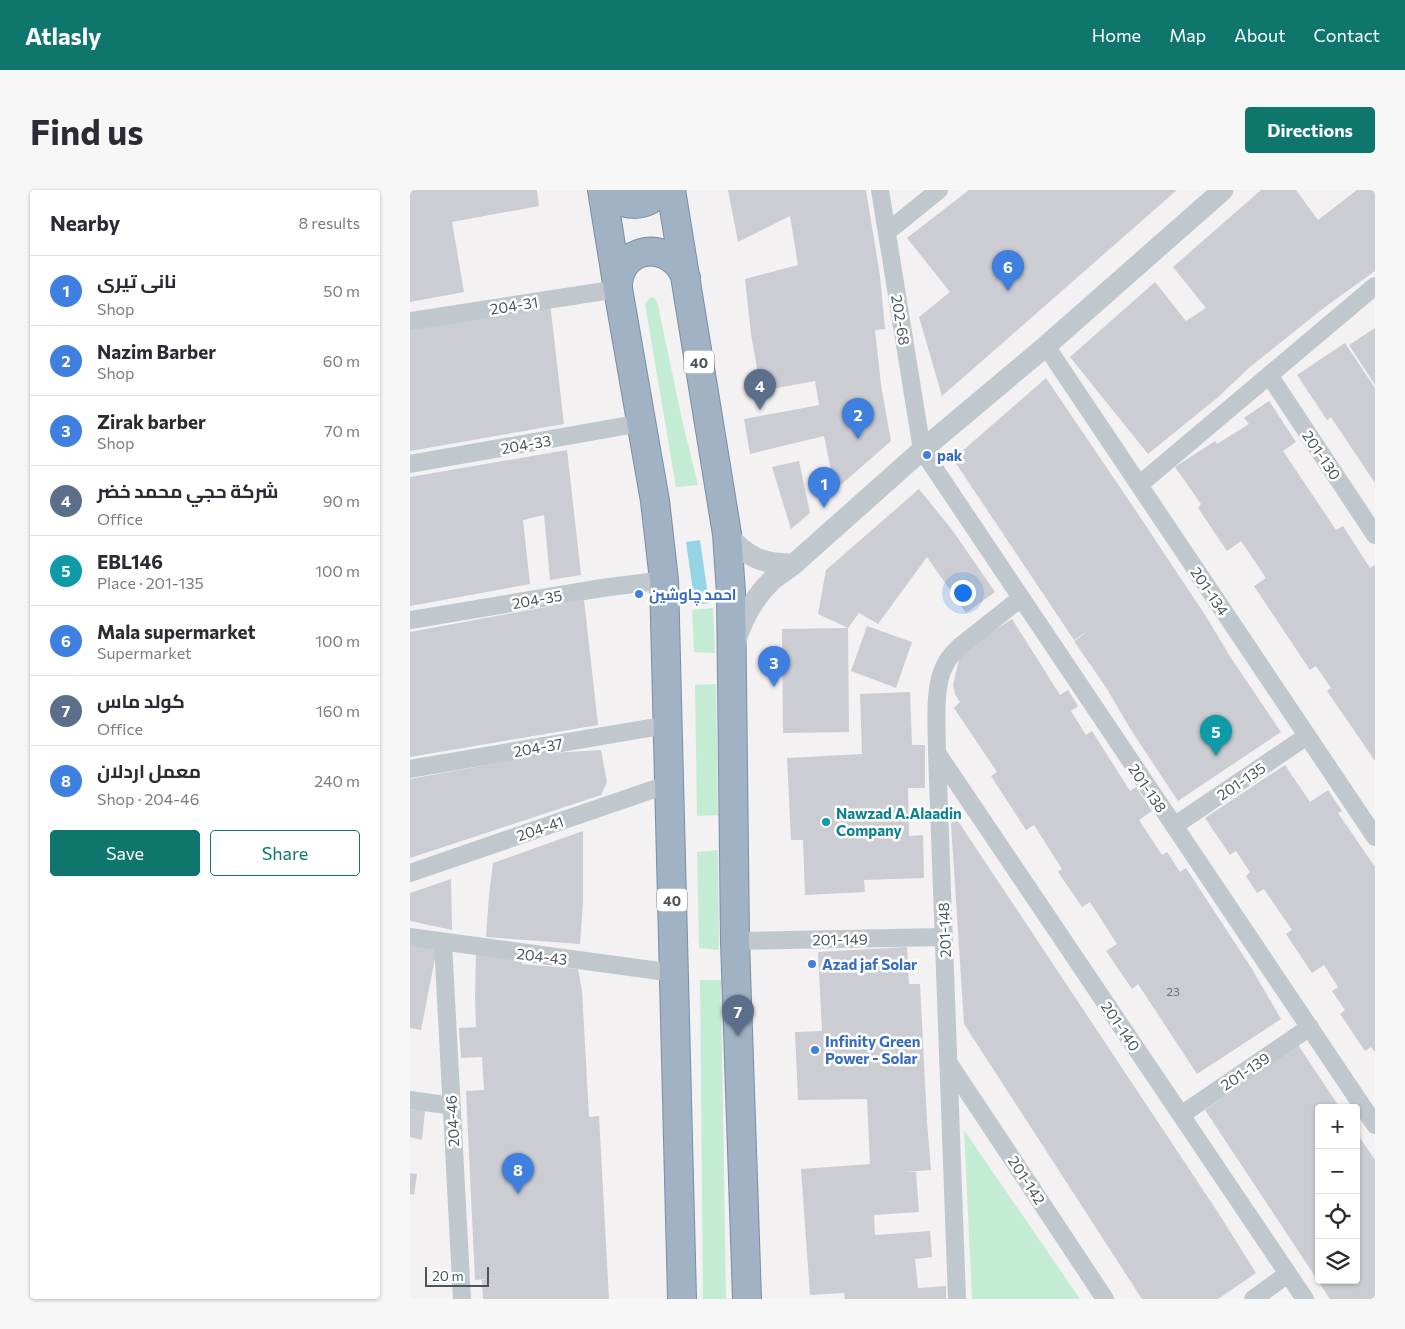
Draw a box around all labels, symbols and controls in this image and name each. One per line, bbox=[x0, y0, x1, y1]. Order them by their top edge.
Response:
text: Atlasly bbox=[25, 21, 102, 50]
text: Home bbox=[1092, 24, 1141, 46]
text: Map bbox=[1169, 24, 1206, 46]
text: About bbox=[1234, 24, 1286, 46]
text: Contact bbox=[1314, 24, 1380, 46]
button: Directions bbox=[1245, 107, 1375, 153]
text: Find us bbox=[30, 109, 144, 152]
text: Nearby bbox=[50, 210, 120, 235]
text: 8 results bbox=[299, 213, 360, 232]
pin: 6 bbox=[992, 250, 1024, 291]
text: نانی تیری bbox=[97, 269, 176, 292]
text: 1 bbox=[62, 281, 70, 300]
text: 50 m bbox=[323, 281, 360, 300]
street label: 204-31 bbox=[489, 292, 539, 318]
street label: 202-68 bbox=[888, 293, 914, 347]
text: Shop bbox=[97, 299, 135, 318]
text: Nazim Barber bbox=[97, 340, 216, 363]
road number: 40 bbox=[684, 350, 714, 373]
text: 2 bbox=[61, 351, 71, 370]
text: 60 m bbox=[323, 351, 360, 370]
text: Shop bbox=[97, 363, 135, 382]
pin: 4 bbox=[744, 369, 776, 410]
pin: 2 bbox=[842, 398, 874, 439]
text: Zirak barber bbox=[97, 410, 206, 433]
text: 3 bbox=[61, 421, 71, 440]
text: 70 m bbox=[324, 421, 360, 440]
street label: 201-130 bbox=[1299, 427, 1345, 483]
street label: 204-33 bbox=[500, 431, 552, 457]
text: Shop bbox=[97, 433, 135, 452]
place label: pak bbox=[937, 446, 963, 464]
marker: pak bbox=[921, 449, 933, 461]
pin: 1 bbox=[808, 467, 840, 508]
text: شركة حجي محمد خضر bbox=[97, 479, 279, 502]
text: 4 bbox=[61, 491, 71, 510]
text: 90 m bbox=[323, 491, 360, 510]
text: Office bbox=[97, 509, 143, 528]
text: EBL146 bbox=[97, 550, 163, 573]
text: 5 bbox=[61, 561, 71, 580]
text: 100 m bbox=[315, 561, 360, 580]
street label: 201-134 bbox=[1187, 563, 1233, 619]
text: Place · 201-135 bbox=[97, 573, 204, 592]
your location bbox=[950, 580, 976, 606]
place label: احمد چاوشين bbox=[649, 585, 737, 606]
street label: 204-35 bbox=[511, 586, 563, 612]
marker: احمد چاوشين bbox=[633, 588, 645, 600]
text: Mala supermarket bbox=[97, 620, 256, 643]
text: 6 bbox=[61, 631, 71, 650]
text: 100 m bbox=[315, 631, 360, 650]
text: Supermarket bbox=[97, 643, 192, 662]
pin: 3 bbox=[758, 646, 790, 687]
text: كولد ماس bbox=[97, 689, 185, 712]
text: 7 bbox=[62, 701, 70, 720]
text: 160 m bbox=[316, 701, 360, 720]
pin: 5 bbox=[1200, 715, 1232, 756]
text: Office bbox=[97, 719, 143, 738]
street label: 204-37 bbox=[512, 734, 564, 760]
street label: 201-135 bbox=[1213, 758, 1269, 804]
text: معمل اردلان bbox=[97, 759, 201, 782]
street label: 201-138 bbox=[1125, 760, 1171, 816]
text: 8 bbox=[61, 771, 71, 790]
text: 240 m bbox=[314, 771, 360, 790]
text: Shop · 204-46 bbox=[97, 789, 199, 808]
place label: Nawzad A.Alaadin Company bbox=[836, 804, 962, 839]
street label: 204-41 bbox=[514, 812, 566, 844]
marker: Nawzad A.Alaadin Company bbox=[820, 816, 832, 828]
button: Save bbox=[50, 830, 200, 876]
button: Share bbox=[210, 830, 360, 876]
road number: 40 bbox=[657, 888, 687, 912]
street label: 201-148 bbox=[934, 902, 954, 958]
street label: 201-149 bbox=[812, 930, 868, 948]
street label: 204-43 bbox=[516, 944, 568, 968]
place label: Azad jaf Solar bbox=[822, 955, 917, 973]
marker: Azad jaf Solar bbox=[806, 958, 818, 970]
house number: 23 bbox=[1166, 984, 1180, 998]
pin: 7 bbox=[722, 995, 754, 1036]
street label: 201-140 bbox=[1098, 998, 1144, 1054]
place label: Infinity Green Power - Solar bbox=[825, 1032, 920, 1067]
marker: Infinity Green Power - Solar bbox=[809, 1044, 821, 1056]
street label: 201-139 bbox=[1217, 1048, 1273, 1094]
street label: 204-46 bbox=[442, 1095, 462, 1147]
map controls bbox=[1315, 1104, 1360, 1284]
button: + bbox=[1315, 1104, 1360, 1149]
button: − bbox=[1315, 1149, 1360, 1194]
street label: 201-142 bbox=[1005, 1152, 1049, 1208]
pin: 8 bbox=[502, 1153, 534, 1194]
button: locate bbox=[1315, 1194, 1360, 1239]
button: layers bbox=[1315, 1239, 1360, 1284]
scale bar bbox=[425, 1264, 489, 1287]
text: 20 m bbox=[432, 1267, 464, 1284]

